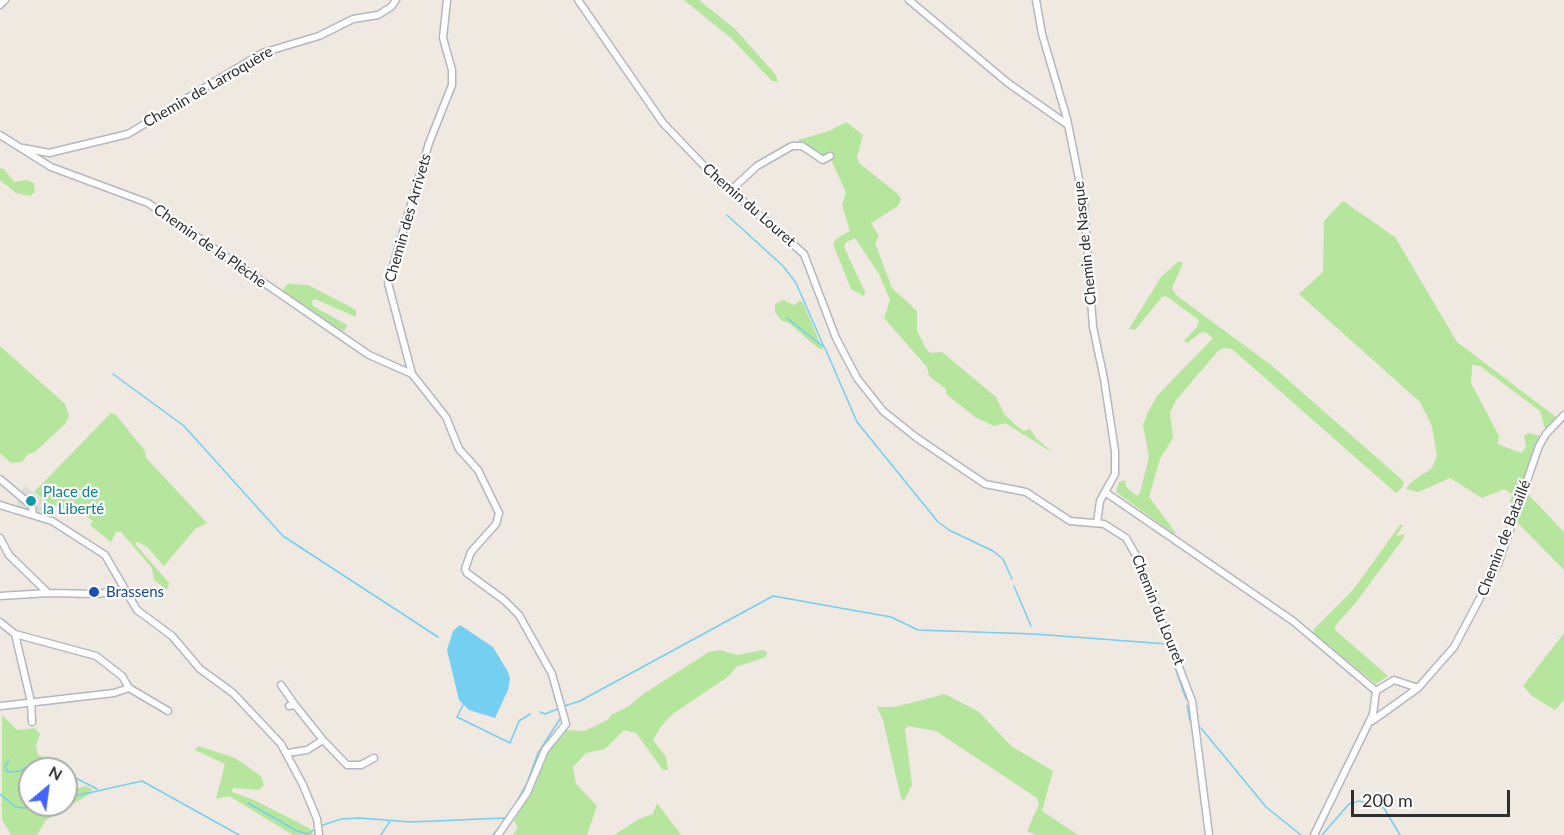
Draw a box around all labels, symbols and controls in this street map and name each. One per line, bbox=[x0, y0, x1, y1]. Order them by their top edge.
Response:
street label: Chemin de Larroquère bbox=[140, 43, 276, 131]
street label: Chemin des Arrivets bbox=[381, 152, 435, 284]
street label: Chemin du Louret bbox=[699, 160, 799, 250]
street label: Chemin de Nasque bbox=[1070, 180, 1100, 306]
street label: Chemin de la Plèche bbox=[150, 200, 270, 292]
street label: Chemin de Bataillé bbox=[1474, 477, 1534, 599]
place label: Place de la Liberté bbox=[43, 483, 104, 518]
marker: Place de la Liberté bbox=[24, 494, 38, 508]
street label: Chemin du Louret bbox=[1128, 552, 1188, 668]
place label: Brassens bbox=[106, 583, 164, 601]
marker: Brassens bbox=[87, 585, 101, 599]
north arrow bbox=[18, 757, 78, 817]
text: N bbox=[46, 761, 66, 784]
scale bar bbox=[1354, 778, 1513, 816]
text: 200 m bbox=[1362, 789, 1413, 811]

